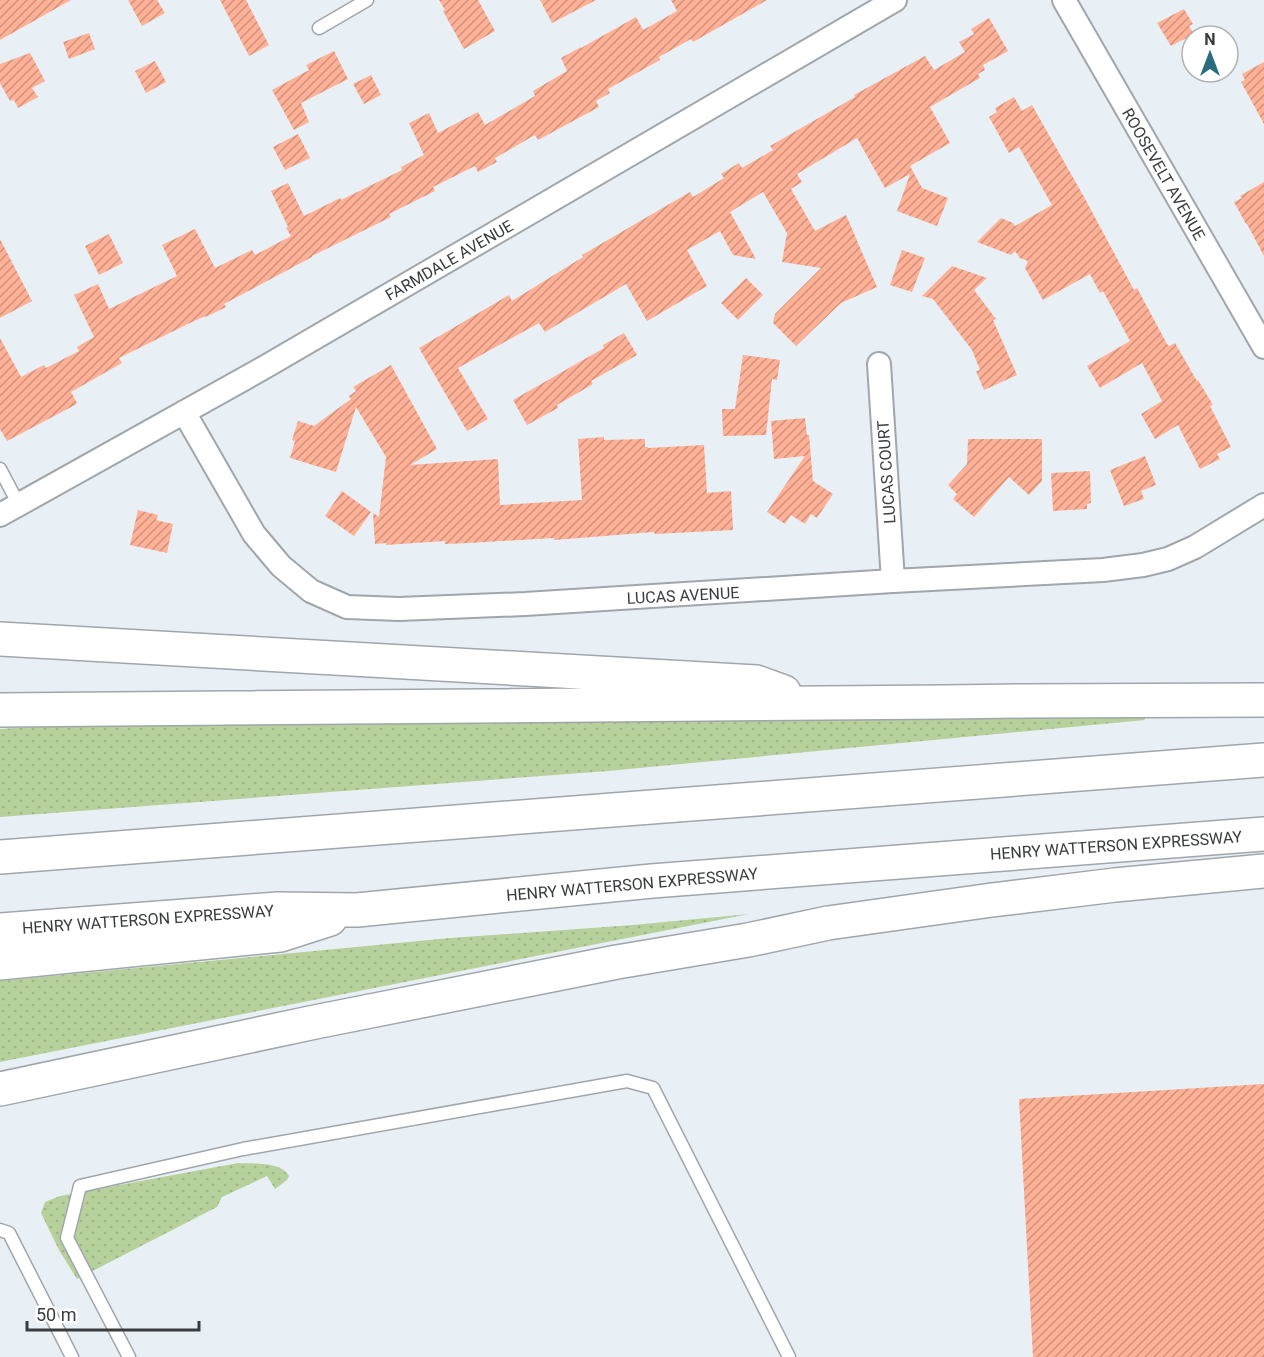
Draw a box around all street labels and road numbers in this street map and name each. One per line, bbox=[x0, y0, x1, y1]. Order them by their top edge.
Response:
street label: ROOSEVELT AVENUE bbox=[1118, 105, 1209, 244]
street label: FARMDALE AVENUE bbox=[382, 216, 516, 305]
street label: LUCAS COURT bbox=[873, 419, 900, 524]
street label: LUCAS AVENUE bbox=[626, 583, 740, 608]
street label: HENRY WATTERSON EXPRESSWAY bbox=[989, 827, 1243, 864]
street label: HENRY WATTERSON EXPRESSWAY bbox=[505, 864, 759, 905]
street label: HENRY WATTERSON EXPRESSWAY bbox=[21, 901, 275, 938]

